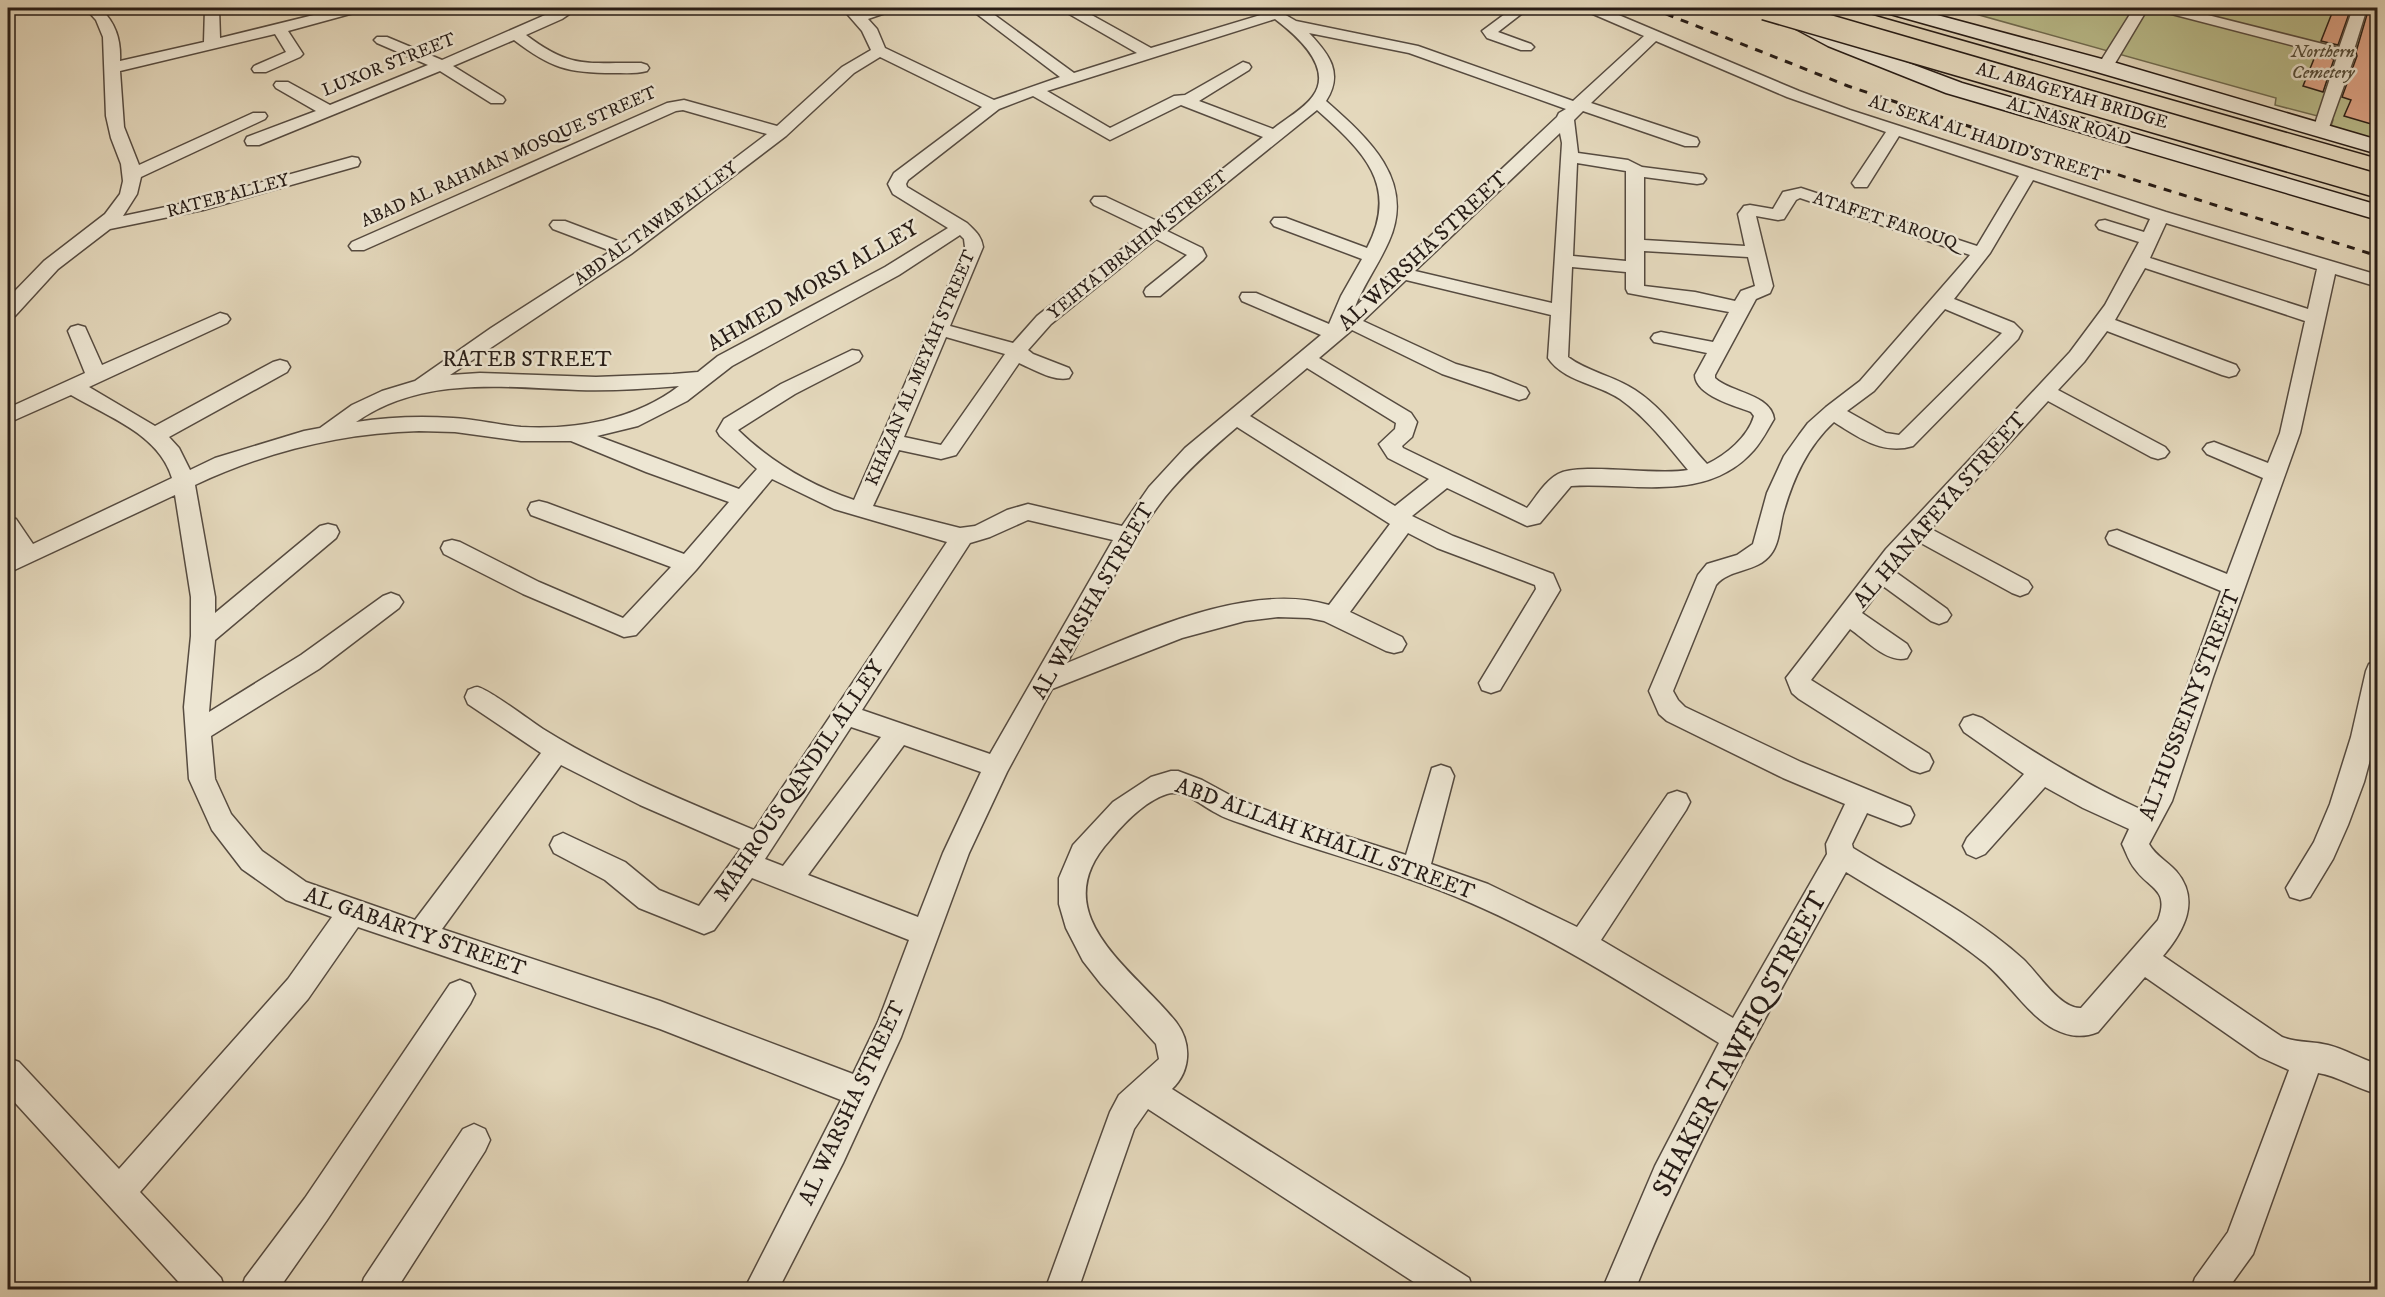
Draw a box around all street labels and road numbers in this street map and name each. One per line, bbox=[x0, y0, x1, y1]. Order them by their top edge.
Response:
street label: LUXOR STREET bbox=[319, 28, 459, 102]
street label: AL ABAGEYAH BRIDGE bbox=[1974, 58, 2171, 134]
street label: ABAD AL RAHMAN MOSQUE STREET bbox=[358, 81, 661, 232]
street label: AL SEKA AL HADID STREET bbox=[1866, 91, 2106, 187]
street label: AL NASR ROAD bbox=[2004, 93, 2134, 151]
street label: ABD AL TAWAB ALLEY bbox=[570, 157, 743, 291]
street label: YEHYA IBRAHIM STREET bbox=[1044, 165, 1233, 324]
street label: AL WARSHA STREET bbox=[1333, 165, 1514, 337]
street label: RATEB ALLEY bbox=[164, 169, 292, 223]
street label: ATAFET FAROUQ bbox=[1810, 187, 1968, 257]
street label: AHMED MORSI ALLEY bbox=[702, 214, 925, 358]
street label: KHAZAN AL MEYAH STREET bbox=[861, 247, 981, 489]
street label: RATEB STREET bbox=[442, 346, 612, 373]
street label: AL HANAFEYA STREET bbox=[1848, 406, 2033, 613]
street label: AL WARSHA STREET bbox=[1026, 498, 1160, 704]
street label: AL HUSSEINY STREET bbox=[2133, 585, 2247, 824]
street label: MAHROUS QANDIL ALLEY bbox=[708, 654, 890, 907]
street label: ABD ALLAH KHALIL STREET bbox=[1172, 772, 1479, 906]
street label: AL GABARTY STREET bbox=[301, 881, 530, 983]
street label: SHAKER TAWFIQ STREET bbox=[1645, 885, 1835, 1203]
street label: AL WARSHA STREET bbox=[793, 996, 911, 1209]

